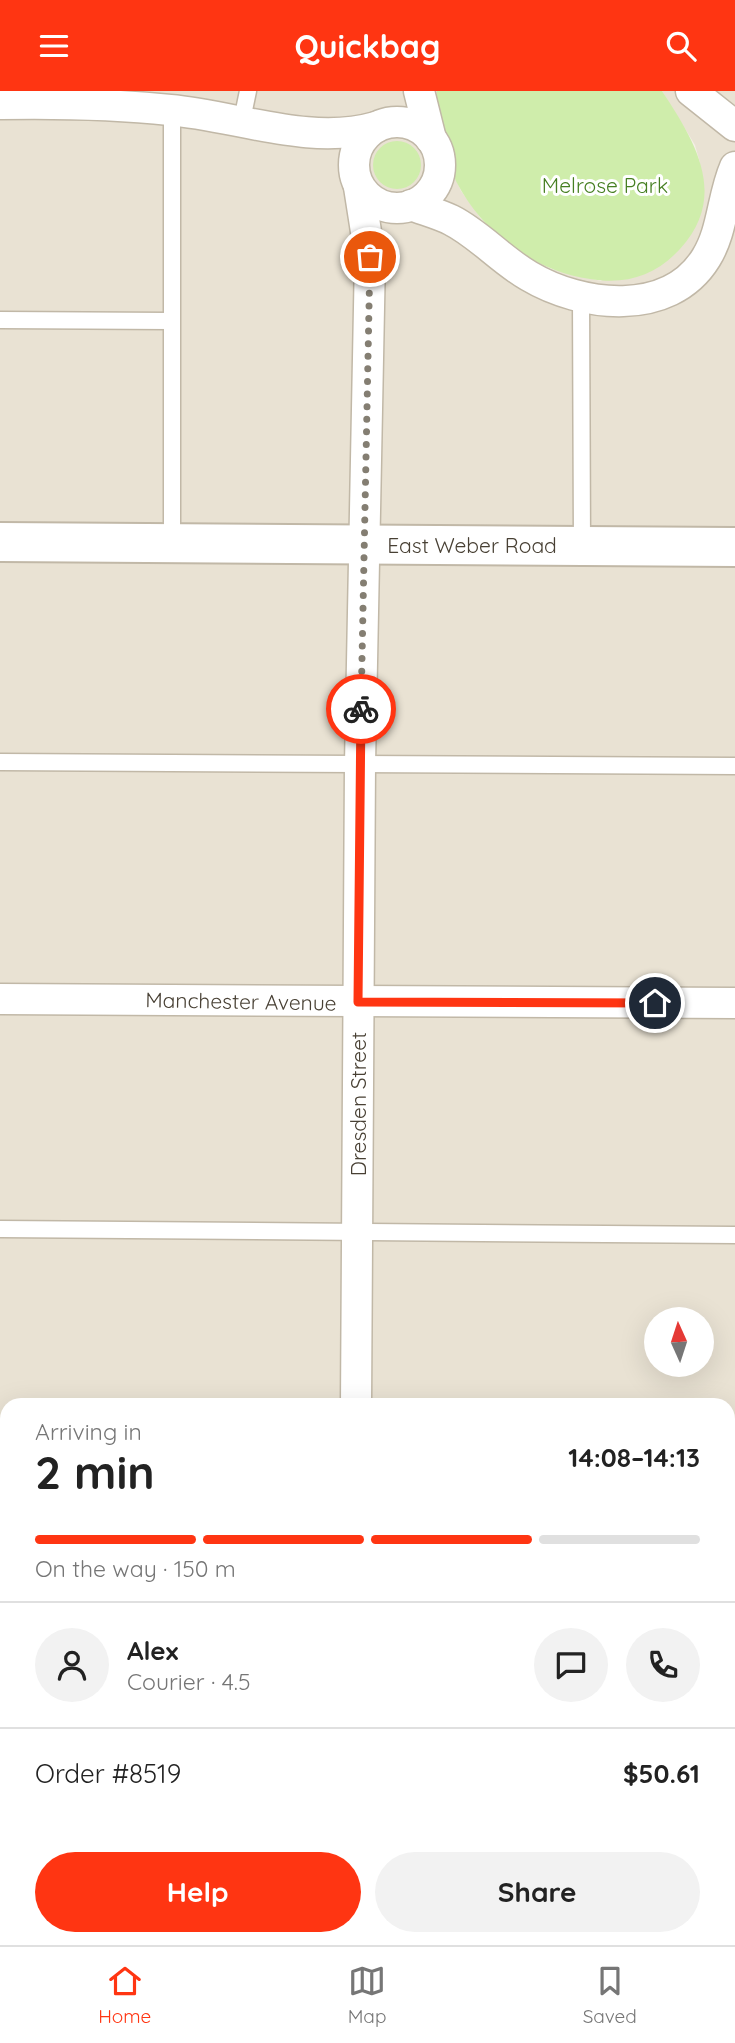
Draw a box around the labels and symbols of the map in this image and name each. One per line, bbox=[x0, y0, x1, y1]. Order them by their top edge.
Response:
park label: Melrose Park bbox=[542, 172, 668, 198]
pin bbox=[340, 227, 400, 287]
street label: East Weber Road bbox=[387, 532, 557, 558]
courier bbox=[326, 674, 396, 744]
pin bbox=[625, 973, 685, 1033]
street label: Manchester Avenue bbox=[145, 986, 337, 1016]
street label: Dresden Street bbox=[345, 1032, 371, 1176]
north arrow bbox=[644, 1307, 714, 1377]

